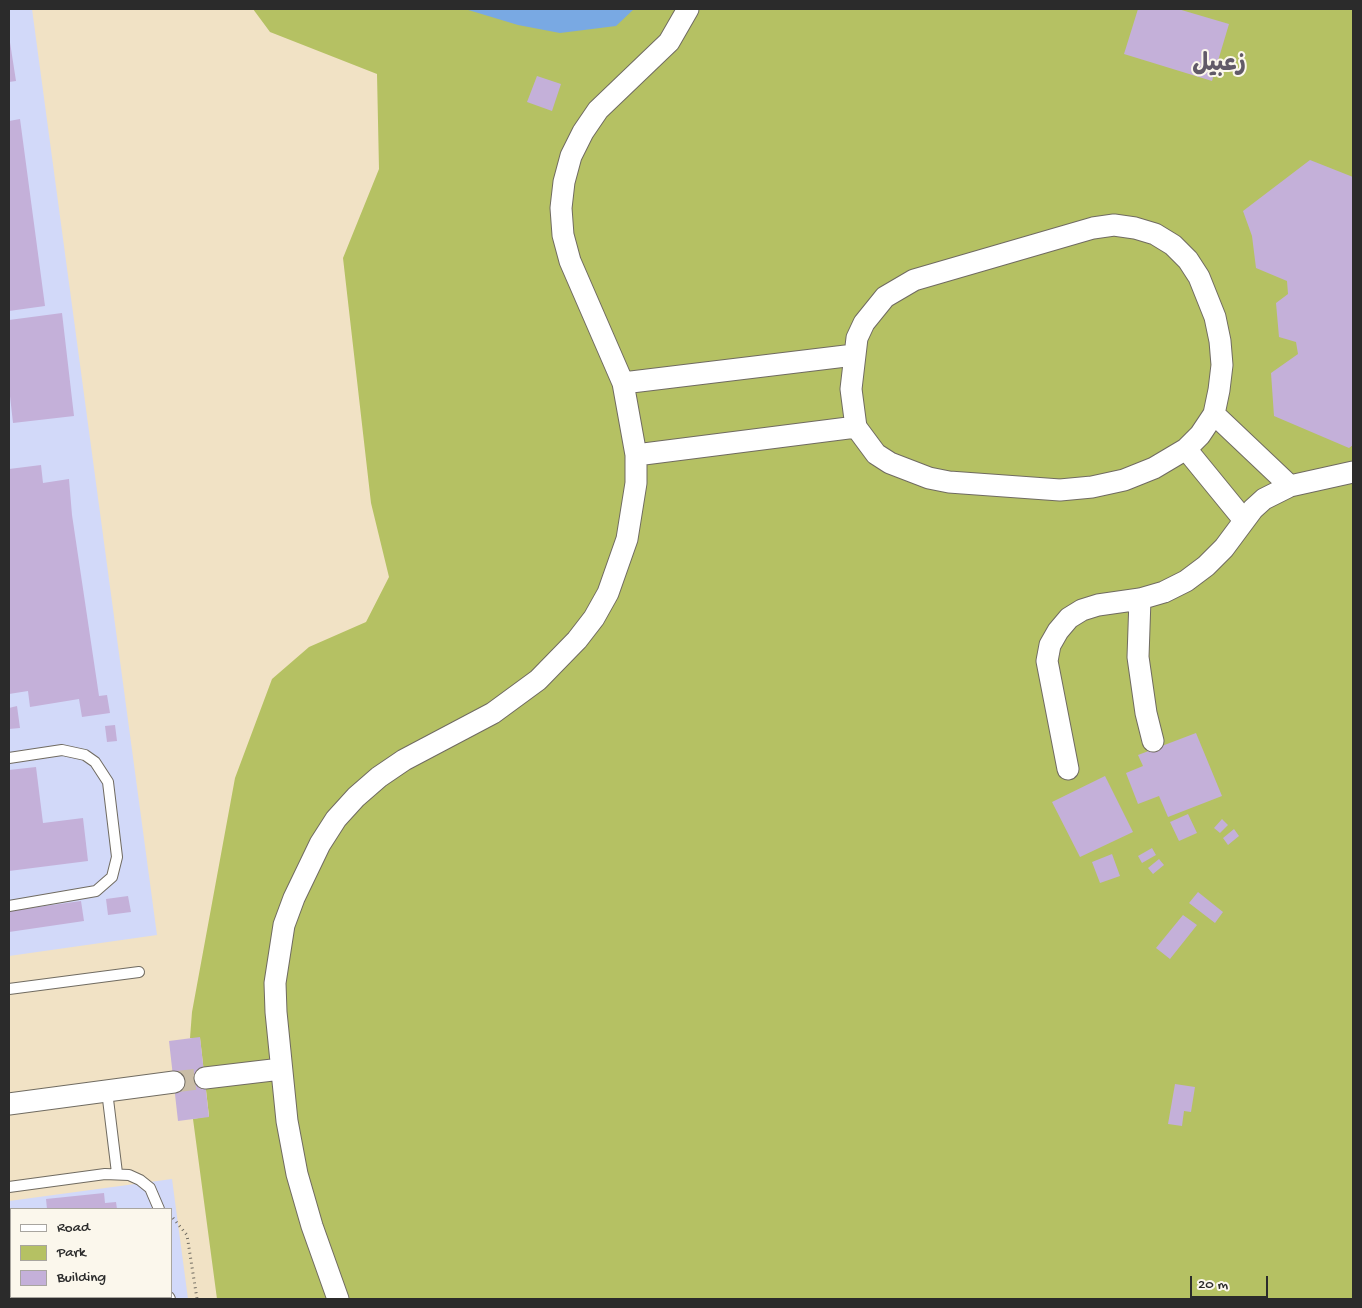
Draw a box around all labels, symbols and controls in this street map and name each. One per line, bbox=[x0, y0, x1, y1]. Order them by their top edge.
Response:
district label: زعبيل bbox=[1192, 52, 1246, 80]
legend bbox=[10, 1208, 172, 1298]
text: Road bbox=[57, 1219, 90, 1237]
text: Park bbox=[57, 1244, 86, 1262]
scale bar bbox=[1192, 1266, 1270, 1298]
text: Building bbox=[57, 1269, 106, 1287]
text: 20 m bbox=[1198, 1276, 1228, 1294]

